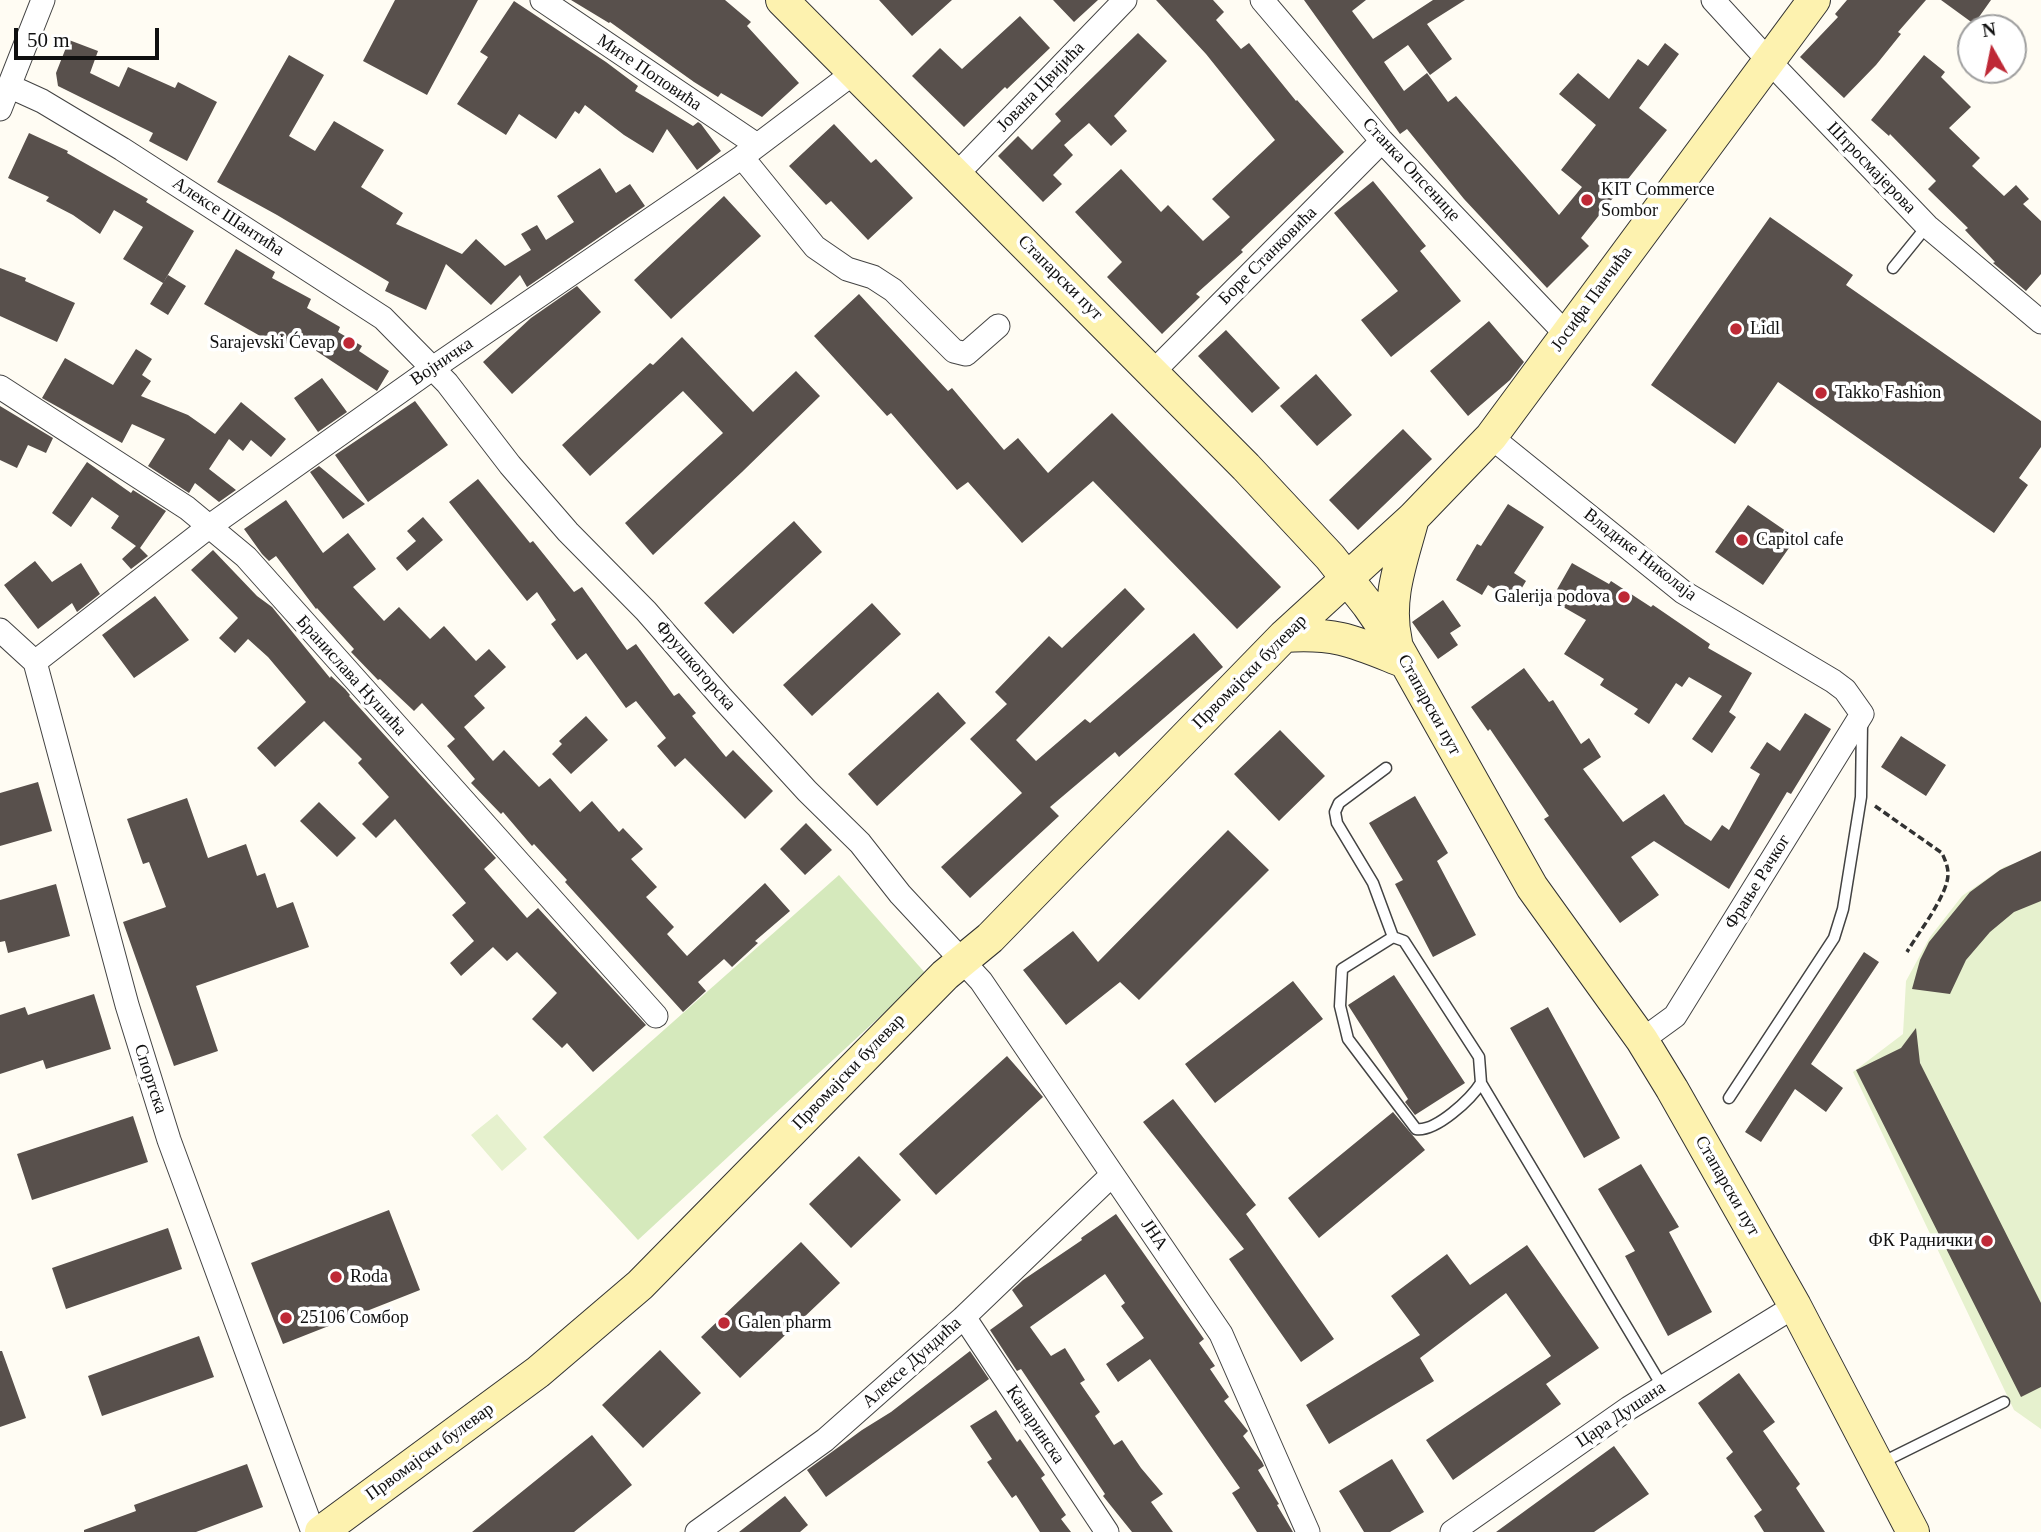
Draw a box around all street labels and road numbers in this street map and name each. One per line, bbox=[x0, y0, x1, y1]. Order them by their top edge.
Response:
street label: Мите Поповића bbox=[592, 30, 706, 116]
street label: Јована Цвијића bbox=[993, 37, 1089, 137]
street label: Станка Опсенице bbox=[1357, 114, 1465, 226]
street label: Штросмајерова bbox=[1822, 118, 1920, 218]
street label: Алексе Шантића bbox=[168, 173, 288, 261]
street label: Боре Станковића bbox=[1214, 202, 1322, 310]
street label: Стапарски пут bbox=[1013, 231, 1107, 325]
street label: Јосифа Панчића bbox=[1547, 242, 1637, 356]
street label: Војничка bbox=[407, 333, 477, 391]
street label: Владике Николаја bbox=[1579, 504, 1701, 606]
street label: Првомајски булевар bbox=[1188, 610, 1312, 734]
street label: Бранислава Нушића bbox=[291, 611, 411, 741]
street label: Фрушкогорска bbox=[650, 617, 740, 715]
street label: Стапарски пут bbox=[1393, 651, 1465, 759]
street label: Фрање Рачког bbox=[1720, 831, 1796, 933]
street label: Првомајски булевар bbox=[788, 1009, 910, 1135]
street label: Спортска bbox=[129, 1041, 171, 1117]
street label: Стапарски пут bbox=[1690, 1132, 1764, 1240]
street label: ЈНА bbox=[1136, 1215, 1172, 1255]
street label: Алексе Дундића bbox=[858, 1313, 966, 1413]
street label: Цара Душана bbox=[1572, 1377, 1670, 1453]
street label: Канаринска bbox=[1001, 1382, 1069, 1468]
street label: Првомајски булевар bbox=[362, 1398, 498, 1506]

